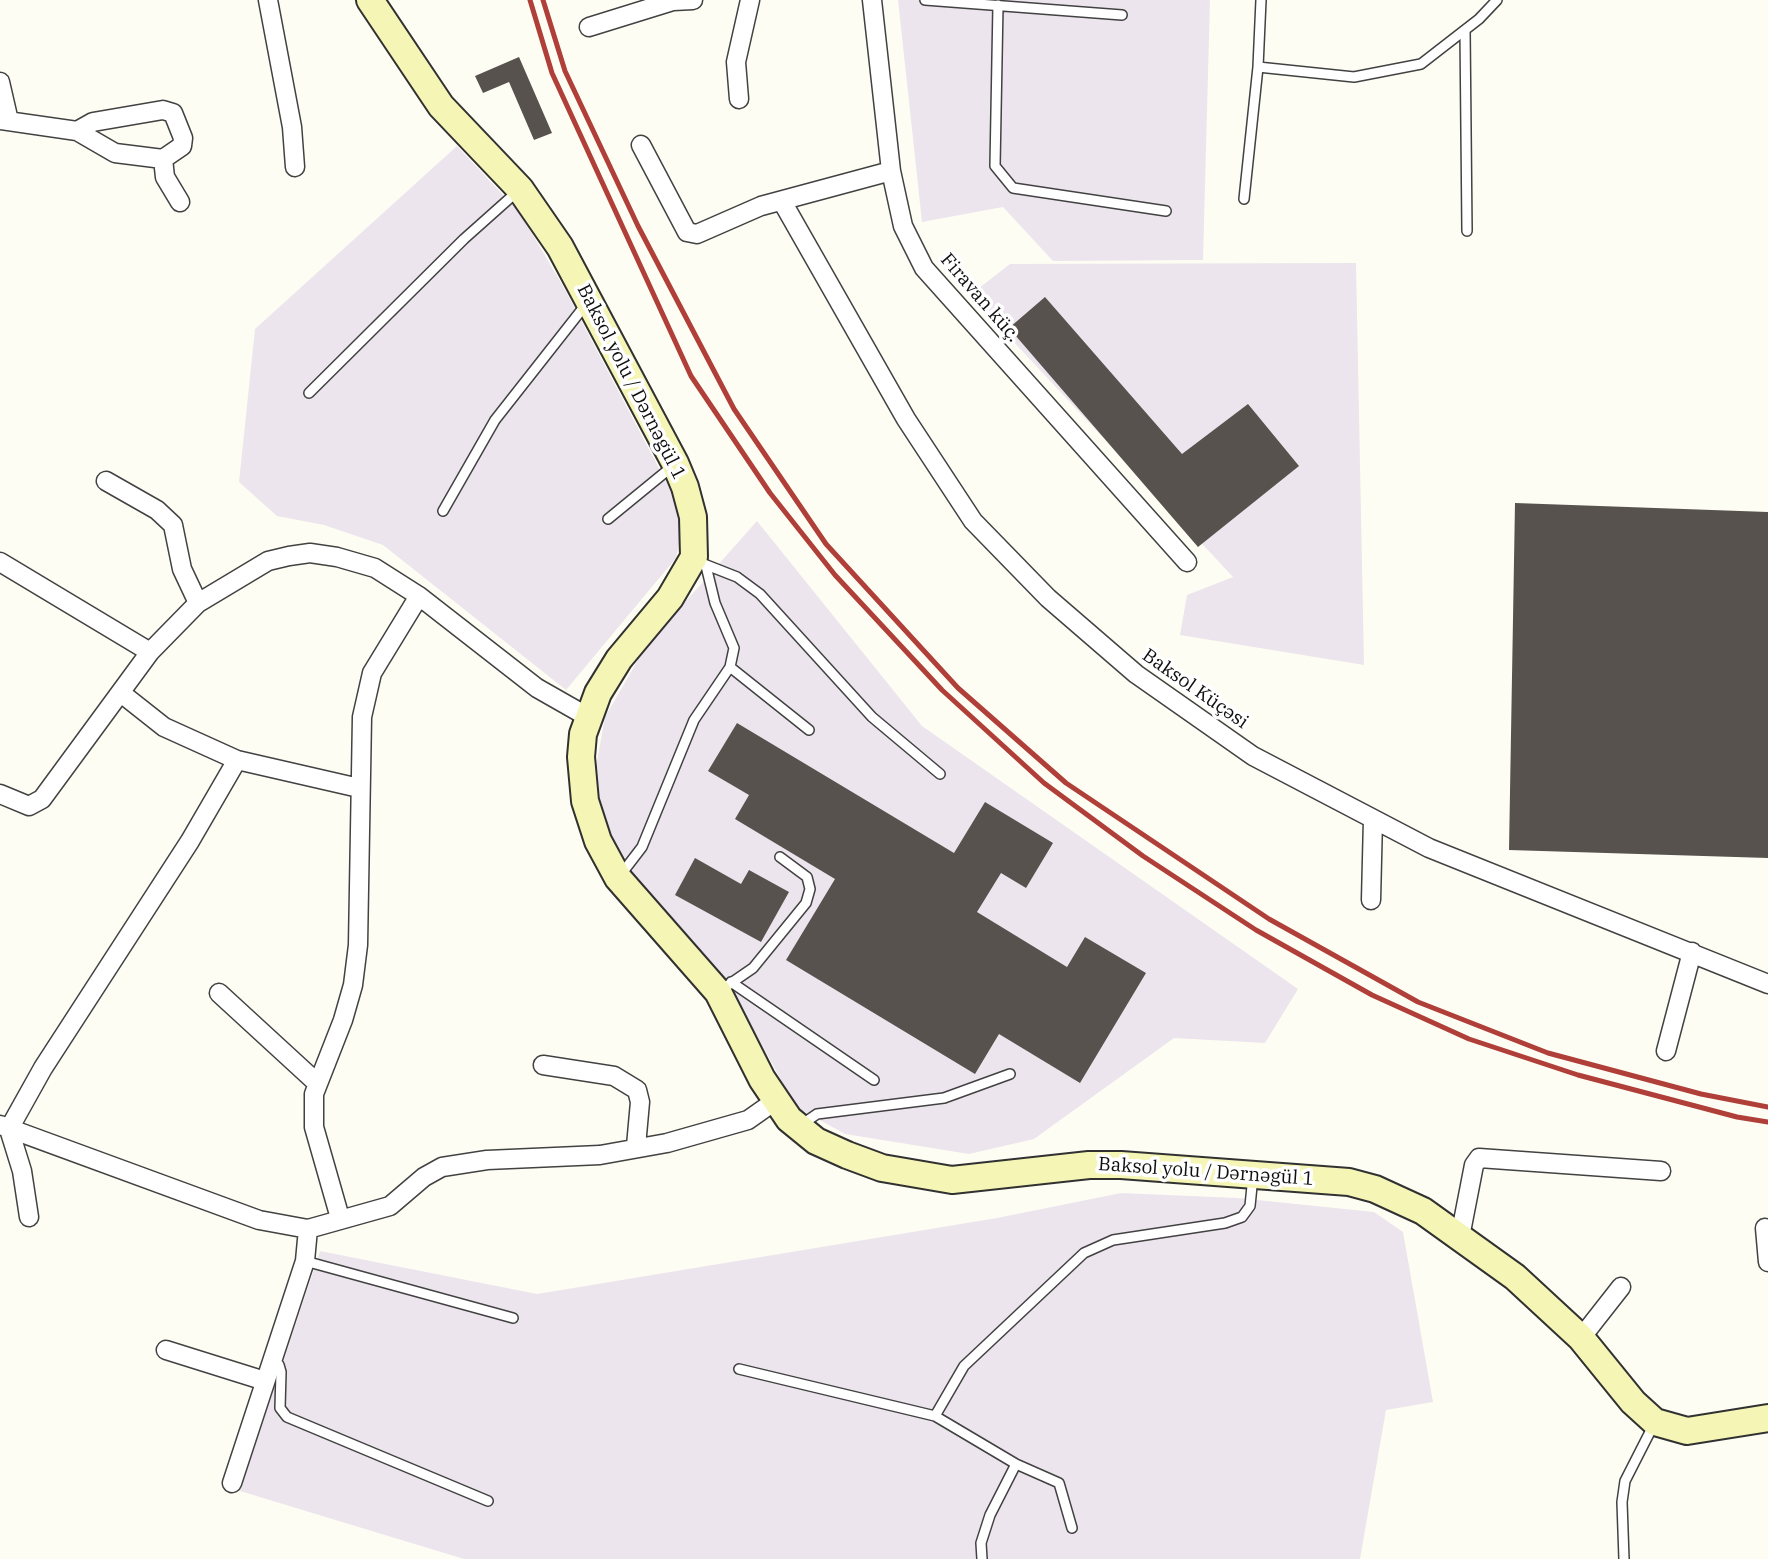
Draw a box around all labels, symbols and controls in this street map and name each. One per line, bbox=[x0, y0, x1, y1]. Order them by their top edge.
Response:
street label: Firavan küç. bbox=[935, 249, 1025, 347]
street label: Baksol yolu / Dərnəgül 1 bbox=[572, 281, 690, 483]
street label: Baksol Küçəsi bbox=[1138, 644, 1252, 734]
street label: Baksol yolu / Dərnəgül 1 bbox=[1097, 1153, 1315, 1191]

